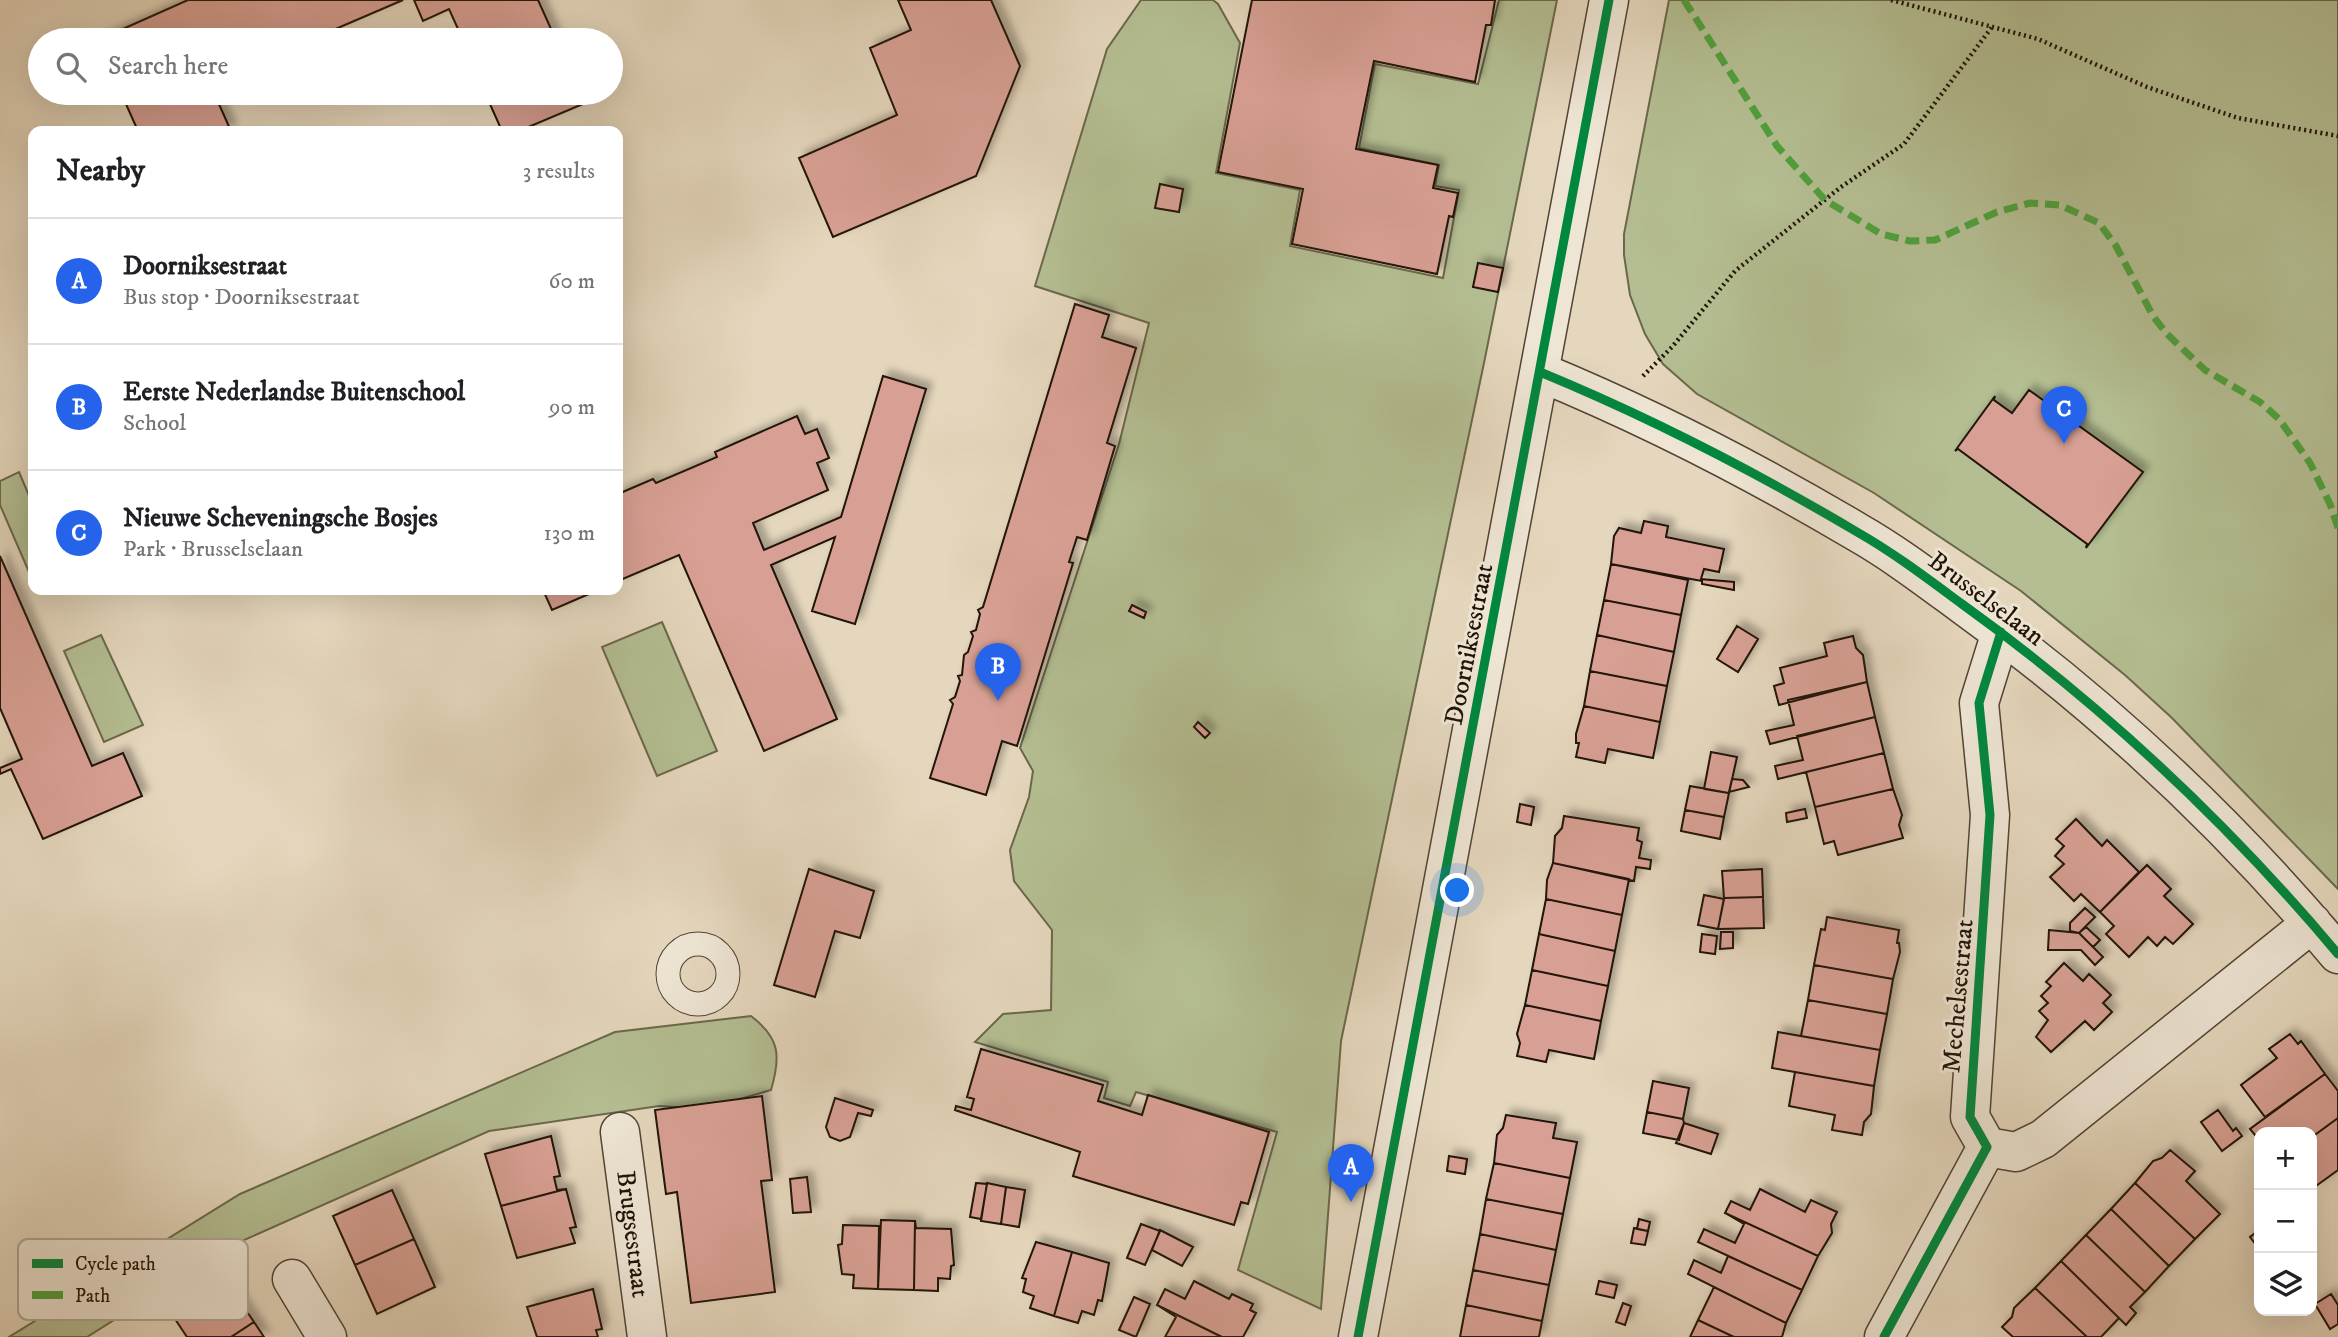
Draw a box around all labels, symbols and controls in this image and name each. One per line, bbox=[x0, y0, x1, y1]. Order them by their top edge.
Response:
search box bbox=[28, 28, 623, 105]
icon: search bbox=[52, 48, 90, 86]
text: Search here bbox=[108, 50, 228, 83]
text: Nearby bbox=[56, 153, 145, 190]
text: 3 results bbox=[523, 157, 595, 186]
text: Doorniksestraat bbox=[123, 250, 287, 283]
text: A bbox=[72, 267, 86, 296]
text: 60 m bbox=[548, 267, 595, 296]
text: Bus stop · Doorniksestraat bbox=[123, 283, 360, 312]
text: Eerste Nederlandse Buitenschool bbox=[123, 376, 465, 409]
pin: C bbox=[2041, 386, 2087, 444]
text: B bbox=[72, 393, 86, 422]
text: 90 m bbox=[549, 393, 595, 422]
text: School bbox=[123, 409, 186, 438]
text: Nieuwe Scheveningsche Bosjes bbox=[123, 502, 438, 535]
text: C bbox=[71, 519, 87, 548]
text: 130 m bbox=[543, 519, 595, 548]
text: Park · Brusselselaan bbox=[123, 535, 303, 564]
street label: Brusselselaan bbox=[1921, 545, 2051, 654]
street label: Doorniksestraat bbox=[1438, 561, 1501, 728]
pin: B bbox=[975, 643, 1021, 701]
your location bbox=[1440, 873, 1474, 907]
street label: Mechelsestraat bbox=[1935, 918, 1982, 1074]
map controls bbox=[2254, 1127, 2317, 1316]
button: + bbox=[2254, 1127, 2317, 1190]
pin: A bbox=[1328, 1144, 1374, 1202]
street label: Brugsestraat bbox=[608, 1169, 657, 1300]
button: − bbox=[2254, 1190, 2317, 1253]
legend bbox=[18, 1239, 248, 1320]
text: Cycle path bbox=[75, 1253, 156, 1276]
button: layers bbox=[2254, 1253, 2317, 1316]
text: Path bbox=[75, 1285, 110, 1308]

